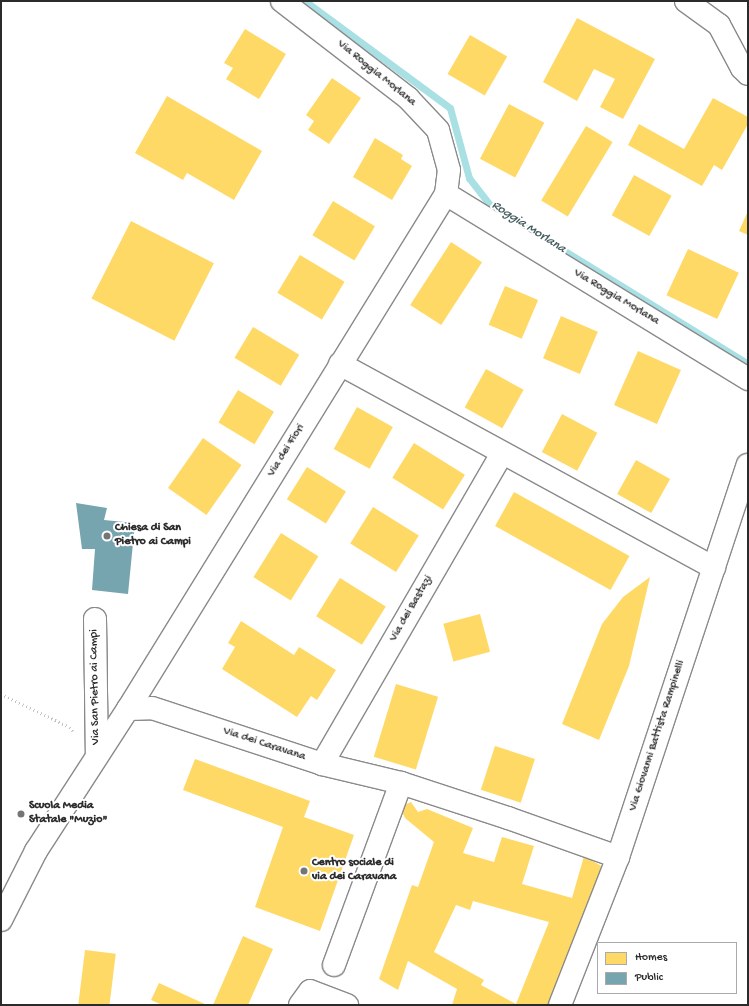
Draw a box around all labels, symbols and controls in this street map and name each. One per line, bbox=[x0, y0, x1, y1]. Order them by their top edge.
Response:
street label: Via Roggia Morlana bbox=[334, 38, 418, 110]
water label: Roggia Morlana bbox=[488, 198, 568, 258]
street label: Via Roggia Morlana bbox=[570, 267, 662, 329]
street label: Via dei Fiori bbox=[265, 422, 309, 480]
place label: Chiesa di San Pietro ai Campi bbox=[115, 522, 191, 550]
marker: Chiesa di San Pietro ai Campi bbox=[102, 531, 112, 541]
street label: Via dei Bastazi bbox=[387, 573, 437, 645]
street label: Via San Pietro ai Campi bbox=[88, 629, 104, 745]
street label: Via Giovanni Battista Rampinelli bbox=[627, 659, 689, 813]
street label: Via dei Caravana bbox=[221, 725, 307, 765]
place label: Scuola Media Statale "Muzio" bbox=[29, 800, 107, 828]
marker: Scuola Media Statale "Muzio" bbox=[16, 809, 26, 819]
place label: Centro sociale di via dei Caravana bbox=[312, 857, 396, 885]
marker: Centro sociale di via dei Caravana bbox=[299, 866, 309, 876]
legend bbox=[597, 942, 737, 994]
text: Homes bbox=[635, 951, 667, 965]
text: Public bbox=[635, 971, 663, 985]

